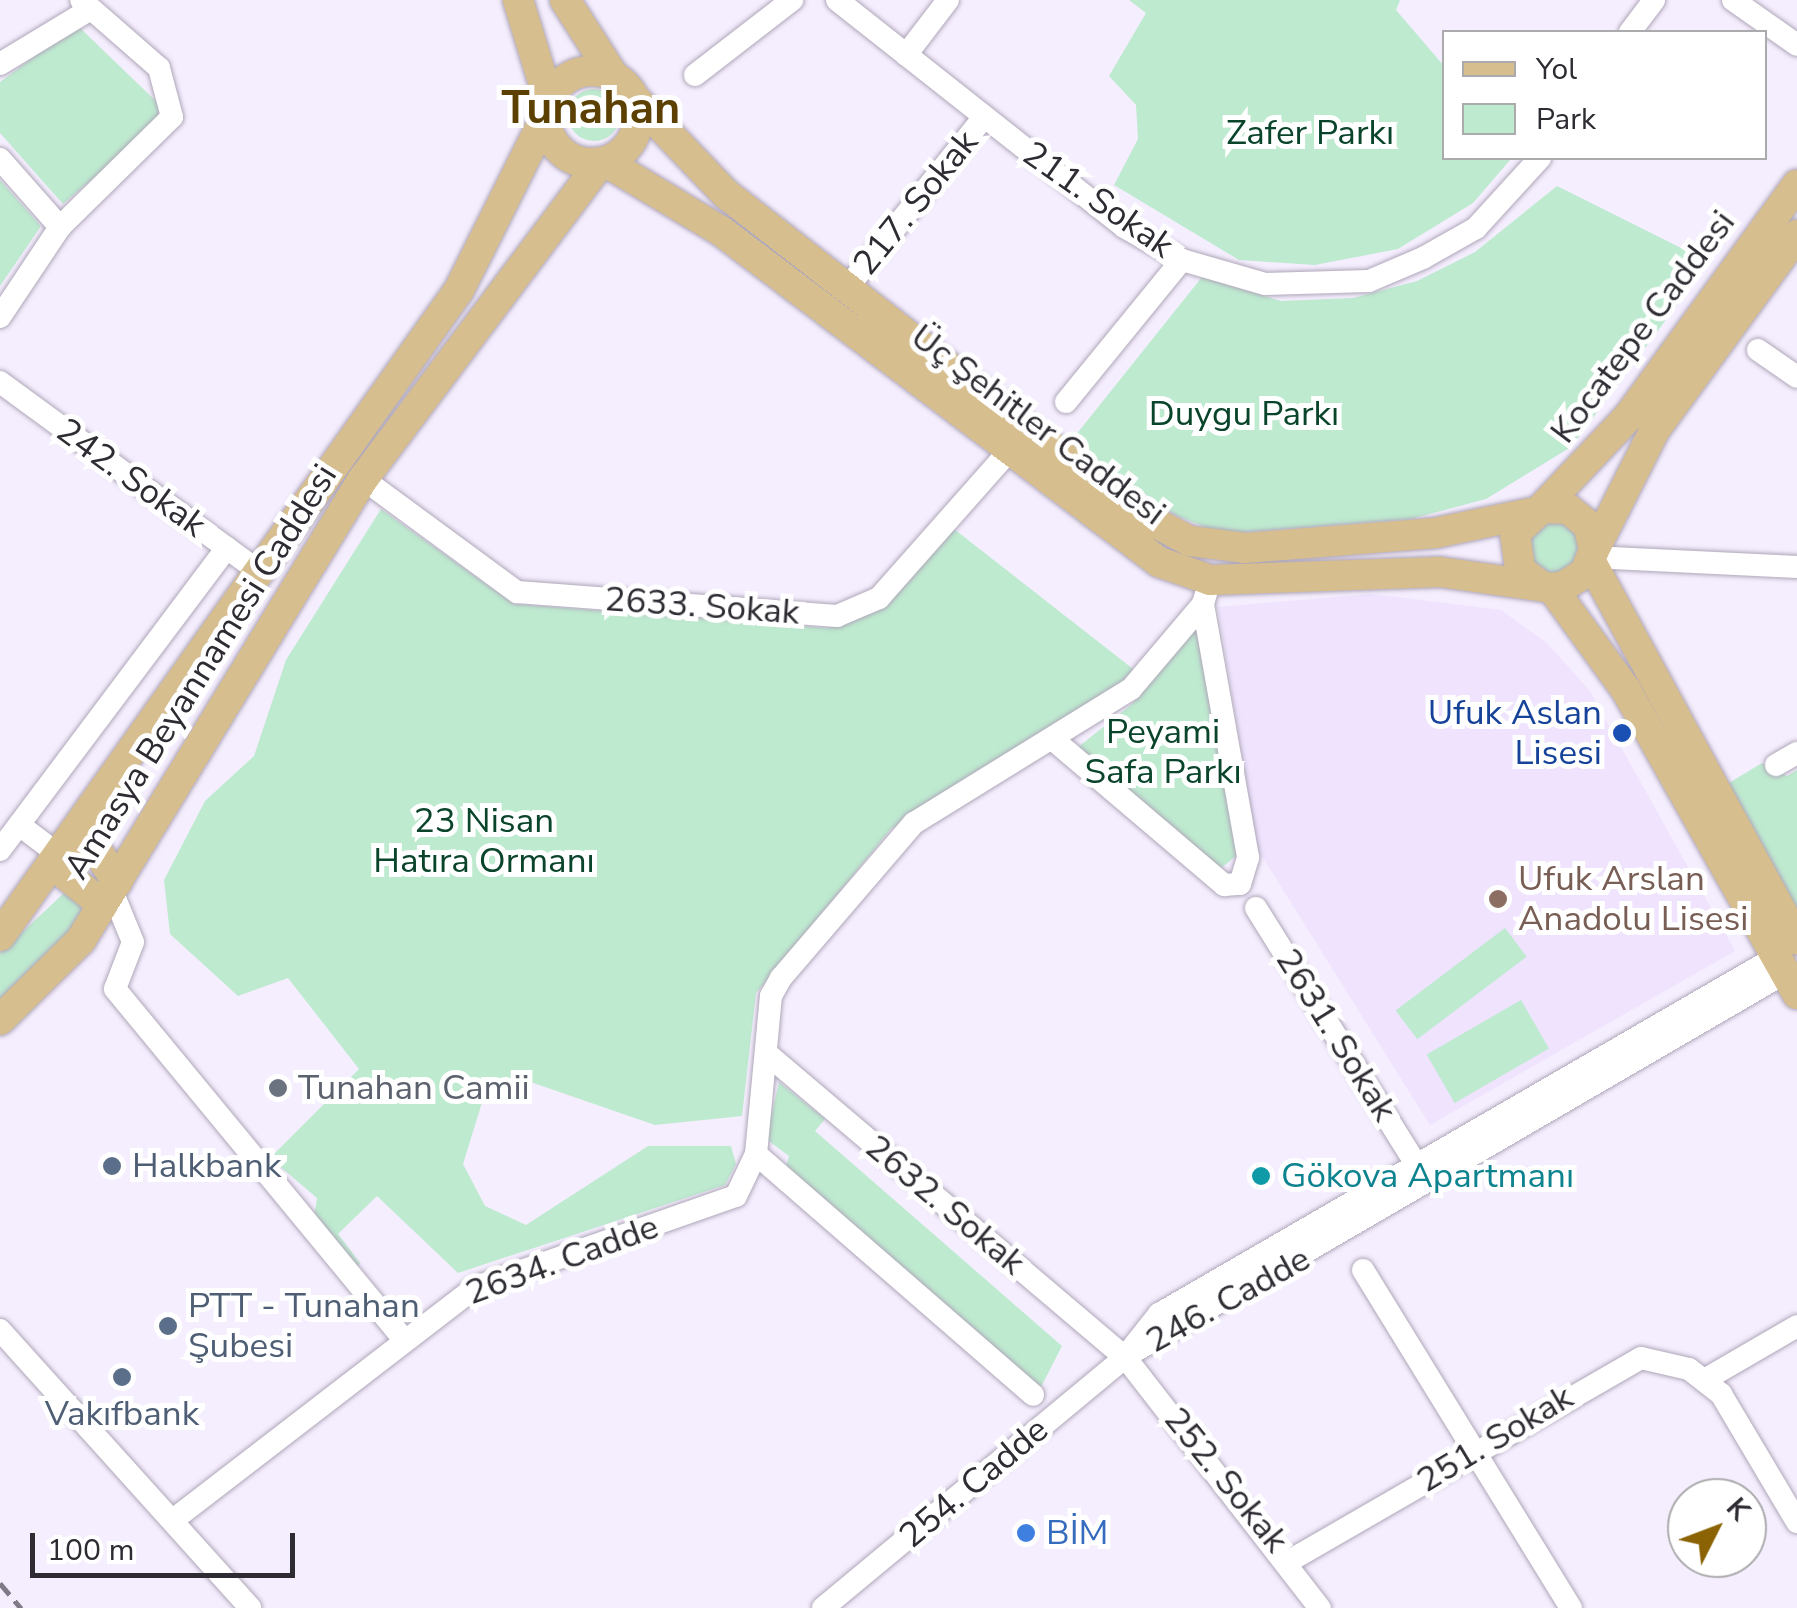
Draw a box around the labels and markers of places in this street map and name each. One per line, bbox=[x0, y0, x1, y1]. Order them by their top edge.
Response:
place label: Ufuk Aslan Lisesi bbox=[1428, 692, 1602, 774]
marker: Ufuk Aslan Lisesi bbox=[1611, 722, 1633, 744]
place label: Ufuk Arslan Anadolu Lisesi bbox=[1518, 858, 1748, 940]
marker: Ufuk Arslan Anadolu Lisesi bbox=[1487, 888, 1509, 910]
place label: Tunahan Camii bbox=[298, 1067, 530, 1109]
marker: Tunahan Camii bbox=[267, 1077, 289, 1099]
place label: Halkbank bbox=[132, 1145, 281, 1187]
marker: Halkbank bbox=[101, 1155, 123, 1177]
place label: Gökova Apartmanı bbox=[1281, 1155, 1574, 1197]
marker: Gökova Apartmanı bbox=[1250, 1165, 1272, 1187]
place label: PTT - Tunahan Şubesi bbox=[188, 1285, 420, 1367]
marker: PTT - Tunahan Şubesi bbox=[157, 1315, 179, 1337]
marker: Vakıfbank bbox=[111, 1366, 133, 1388]
place label: Vakıfbank bbox=[45, 1393, 199, 1435]
place label: BİM bbox=[1046, 1512, 1109, 1554]
marker: BİM bbox=[1015, 1522, 1037, 1544]

